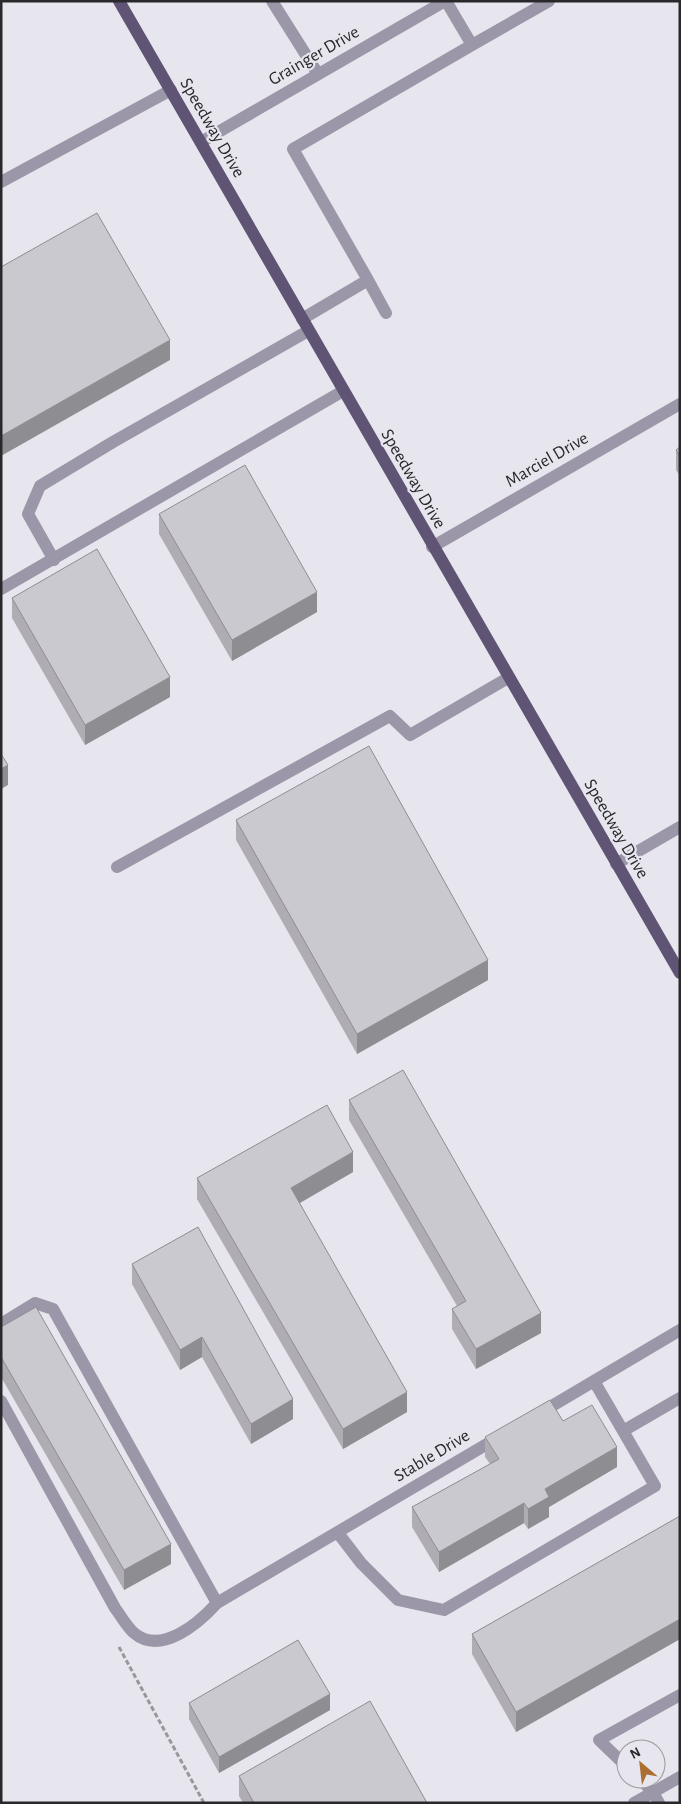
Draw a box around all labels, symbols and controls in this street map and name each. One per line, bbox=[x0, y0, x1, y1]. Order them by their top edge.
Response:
street label: Grainger Drive bbox=[266, 23, 362, 89]
street label: Speedway Drive bbox=[176, 75, 248, 181]
street label: Speedway Drive bbox=[377, 426, 449, 532]
street label: Marciel Drive bbox=[502, 429, 592, 491]
street label: Speedway Drive bbox=[580, 776, 652, 882]
street label: Stable Drive bbox=[391, 1426, 473, 1486]
north arrow bbox=[616, 1739, 666, 1789]
text: N bbox=[628, 1745, 643, 1762]

